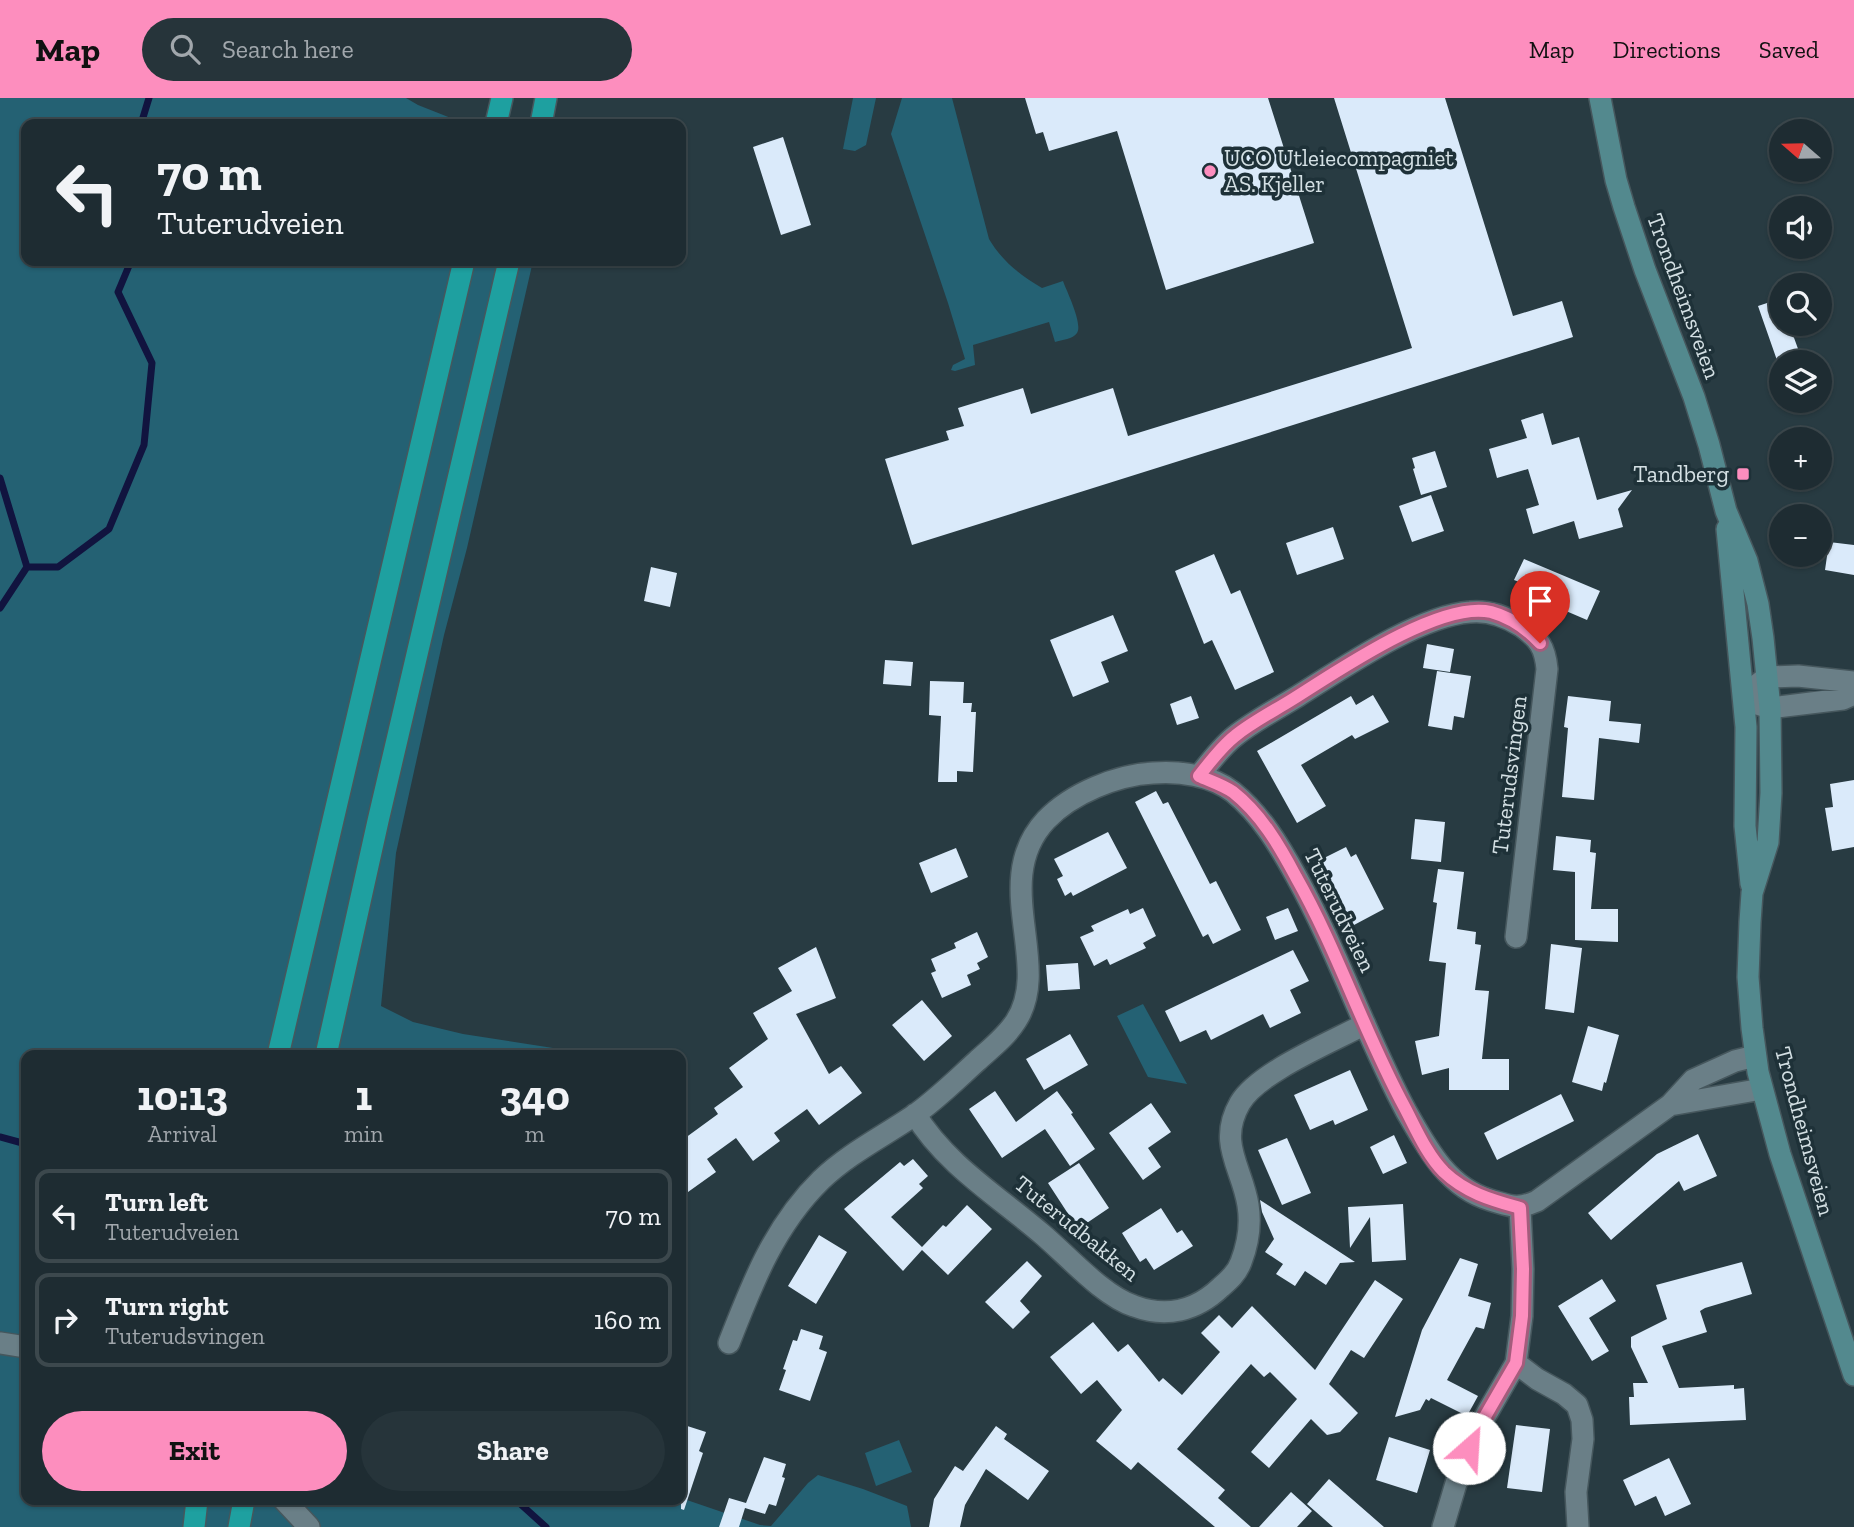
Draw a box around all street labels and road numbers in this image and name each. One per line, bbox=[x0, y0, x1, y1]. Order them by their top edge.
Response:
street label: Trondheimsveien bbox=[1641, 210, 1727, 382]
street label: Tuterudsvingen bbox=[1485, 694, 1533, 856]
street label: Tuterudveien bbox=[1298, 844, 1382, 976]
street label: Trondheimsveien bbox=[1769, 1043, 1841, 1219]
street label: Tuterudbakken bbox=[1009, 1169, 1145, 1287]

